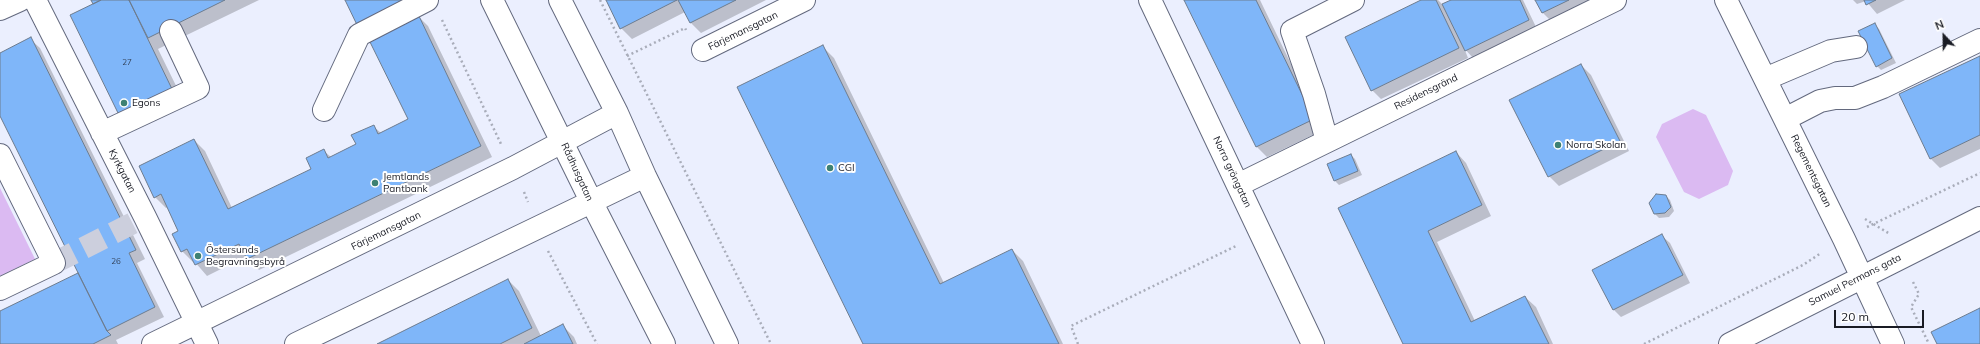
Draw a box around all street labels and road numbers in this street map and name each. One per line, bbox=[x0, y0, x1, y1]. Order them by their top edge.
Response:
street label: Färjemansgatan bbox=[706, 9, 780, 53]
street label: Residensgränd bbox=[1392, 71, 1460, 113]
street label: Regementsgatan bbox=[1788, 133, 1834, 209]
street label: Norra gröngatan bbox=[1210, 134, 1254, 210]
street label: Rådhusgatan bbox=[558, 141, 596, 203]
street label: Kyrkgatan bbox=[106, 147, 138, 195]
street label: Färjemansgatan bbox=[349, 209, 423, 253]
street label: Samuel Permans gata bbox=[1807, 251, 1903, 309]

